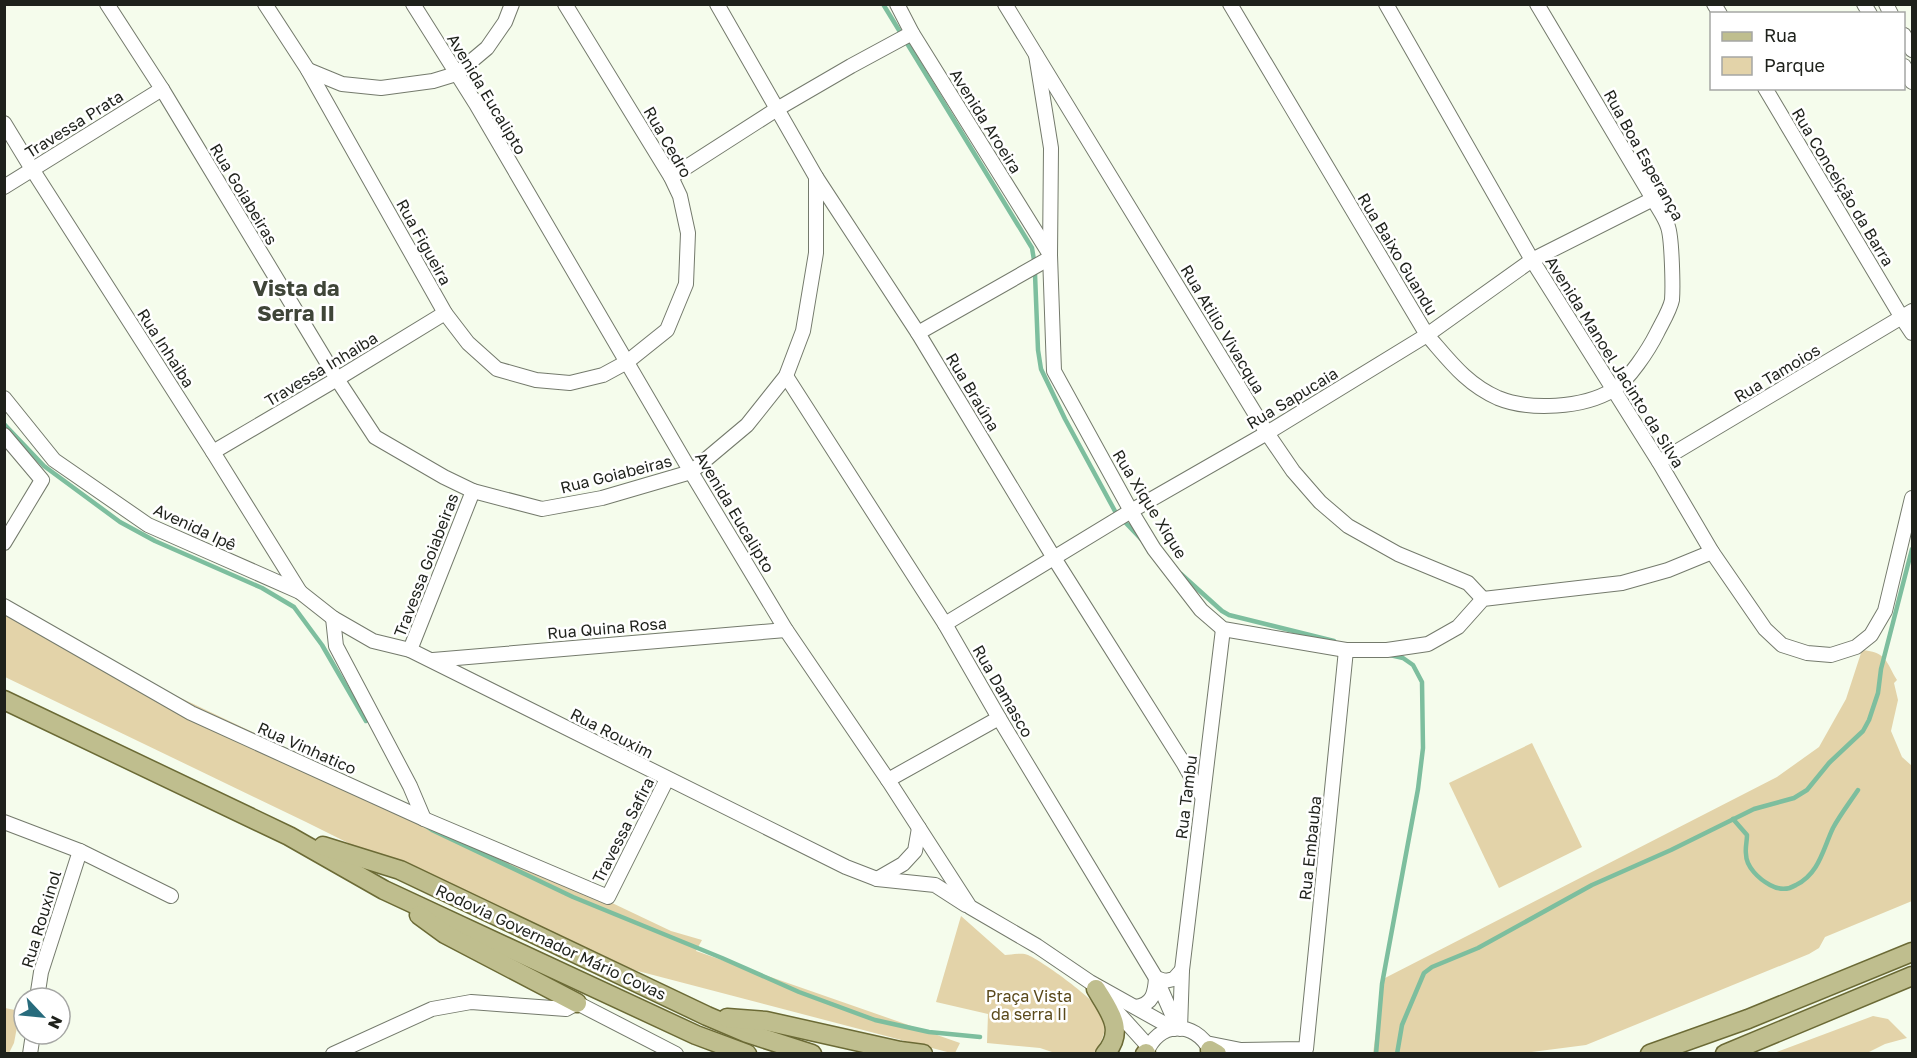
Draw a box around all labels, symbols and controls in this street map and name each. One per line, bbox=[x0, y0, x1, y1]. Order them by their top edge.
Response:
legend bbox=[1710, 12, 1905, 90]
text: Rua bbox=[1764, 24, 1797, 46]
street label: Avenida Eucalipto bbox=[443, 30, 531, 158]
text: Parque bbox=[1764, 54, 1825, 76]
street label: Avenida Aroeira bbox=[946, 65, 1026, 177]
street label: Travessa Prata bbox=[21, 86, 127, 162]
street label: Rua Boa Esperança bbox=[1600, 86, 1688, 224]
street label: Rua Cedro bbox=[640, 103, 696, 181]
street label: Rua Conceição da Barra bbox=[1788, 104, 1898, 270]
street label: Rua Goiabeiras bbox=[206, 140, 282, 248]
street label: Rua Baixo Guandu bbox=[1354, 189, 1442, 319]
street label: Rua Figueira bbox=[392, 195, 456, 289]
street label: Avenida Manoel Jacinto da Silva bbox=[1541, 253, 1689, 471]
street label: Rua Atilio Vivacqua bbox=[1177, 261, 1269, 397]
district label: Vista da Serra II bbox=[252, 274, 340, 326]
street label: Rua Inhaiba bbox=[133, 305, 199, 391]
street label: Travessa Inhaiba bbox=[261, 327, 381, 411]
street label: Rua Tamoios bbox=[1730, 339, 1824, 407]
street label: Rua Braúna bbox=[942, 349, 1004, 435]
street label: Rua Sapucaia bbox=[1243, 363, 1341, 433]
street label: Rua Xique Xique bbox=[1109, 446, 1191, 562]
street label: Avenida Eucalipto bbox=[691, 448, 779, 576]
street label: Rua Goiabeiras bbox=[558, 450, 674, 498]
street label: Travessa Goiabeiras bbox=[389, 490, 463, 640]
street label: Avenida Ipê bbox=[151, 499, 239, 555]
street label: Rua Quina Rosa bbox=[546, 613, 668, 643]
street label: Rua Damasco bbox=[968, 641, 1038, 741]
street label: Rua Rouxim bbox=[567, 704, 657, 762]
street label: Rua Vinhatico bbox=[255, 717, 359, 779]
street label: Rua Tambu bbox=[1171, 754, 1201, 840]
street label: Travessa Safira bbox=[588, 774, 658, 886]
street label: Rua Embauba bbox=[1295, 795, 1325, 901]
street label: Rua Rouxinol bbox=[17, 868, 65, 970]
street label: Rodovia Governador Mário Covas bbox=[433, 880, 669, 1004]
north arrow bbox=[12, 986, 72, 1046]
park label: Praça Vista da serra II bbox=[986, 986, 1072, 1024]
text: N bbox=[44, 1013, 67, 1032]

